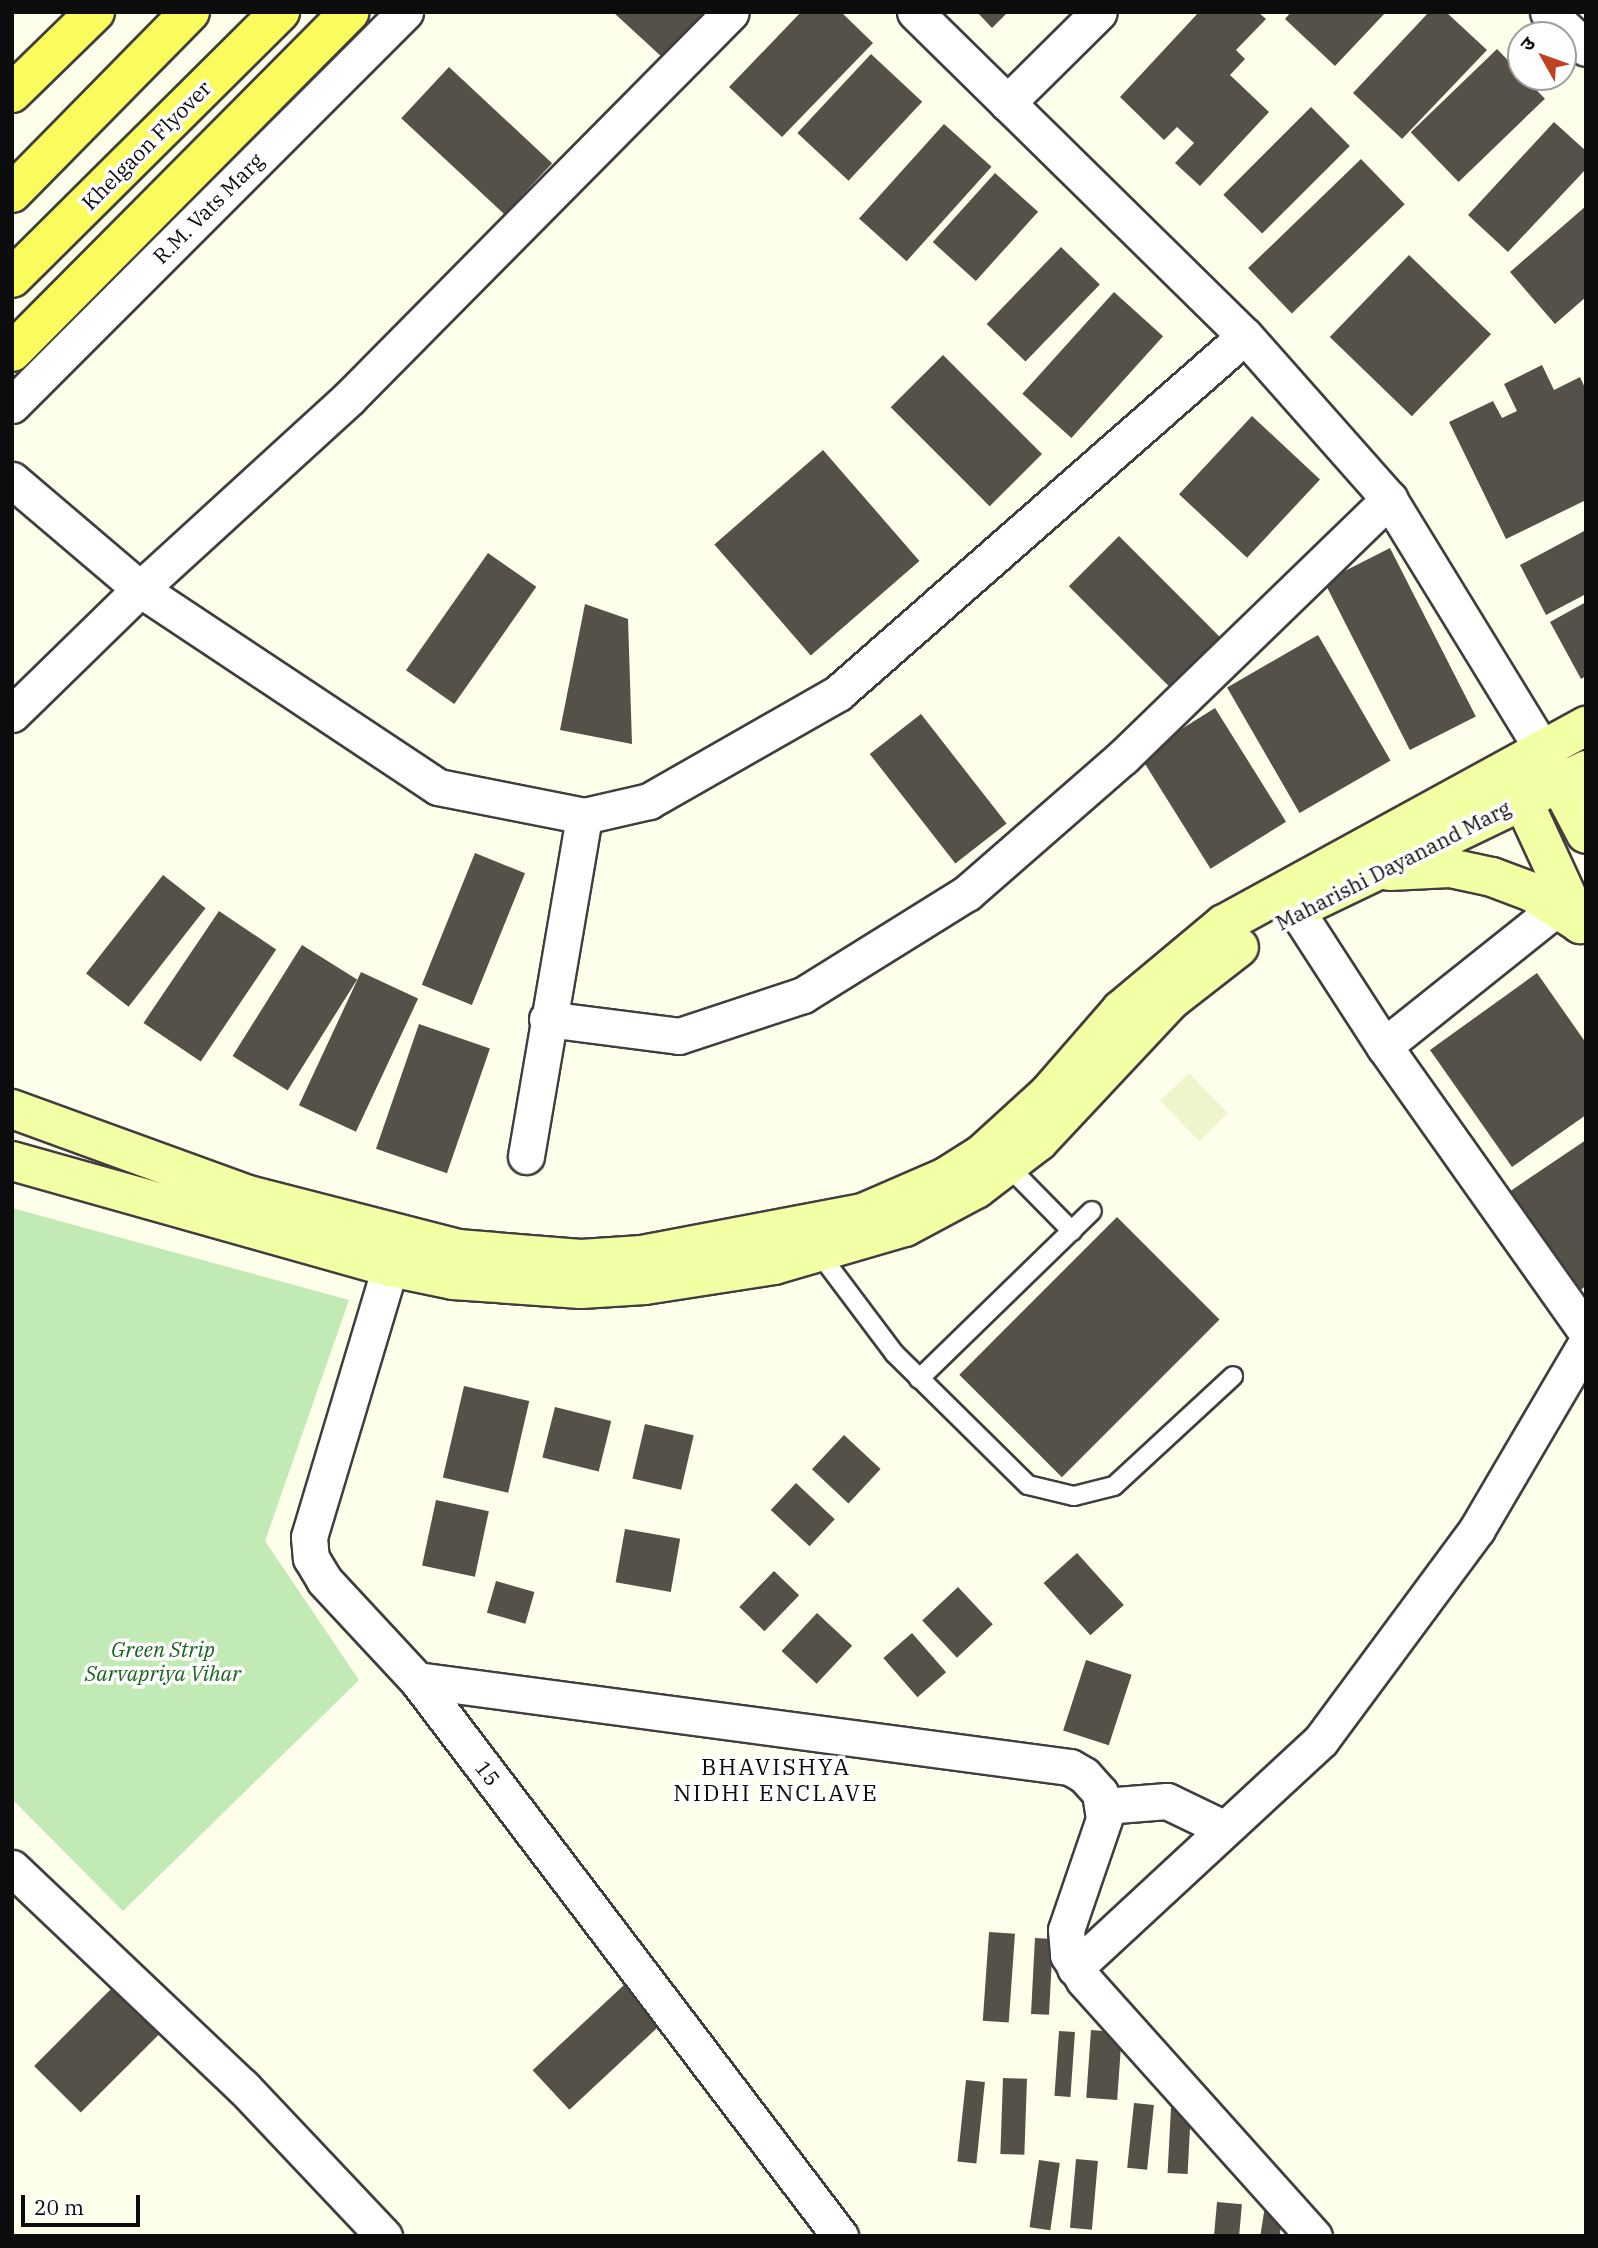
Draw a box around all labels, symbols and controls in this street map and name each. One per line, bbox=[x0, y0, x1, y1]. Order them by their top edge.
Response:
north arrow bbox=[1507, 21, 1577, 91]
text: उ bbox=[1515, 32, 1540, 56]
street label: Khelgaon Flyover bbox=[76, 75, 216, 215]
street label: R.M. Vats Marg bbox=[148, 148, 268, 268]
street label: Maharishi Dayanand Marg bbox=[1271, 795, 1515, 935]
park label: Green Strip Sarvapriya Vihar bbox=[85, 1636, 241, 1686]
district label: BHAVISHYA NIDHI ENCLAVE bbox=[675, 1752, 877, 1806]
street label: 15 bbox=[470, 1755, 506, 1791]
scale bar bbox=[24, 2182, 144, 2226]
text: 20 m bbox=[34, 2193, 84, 2221]

